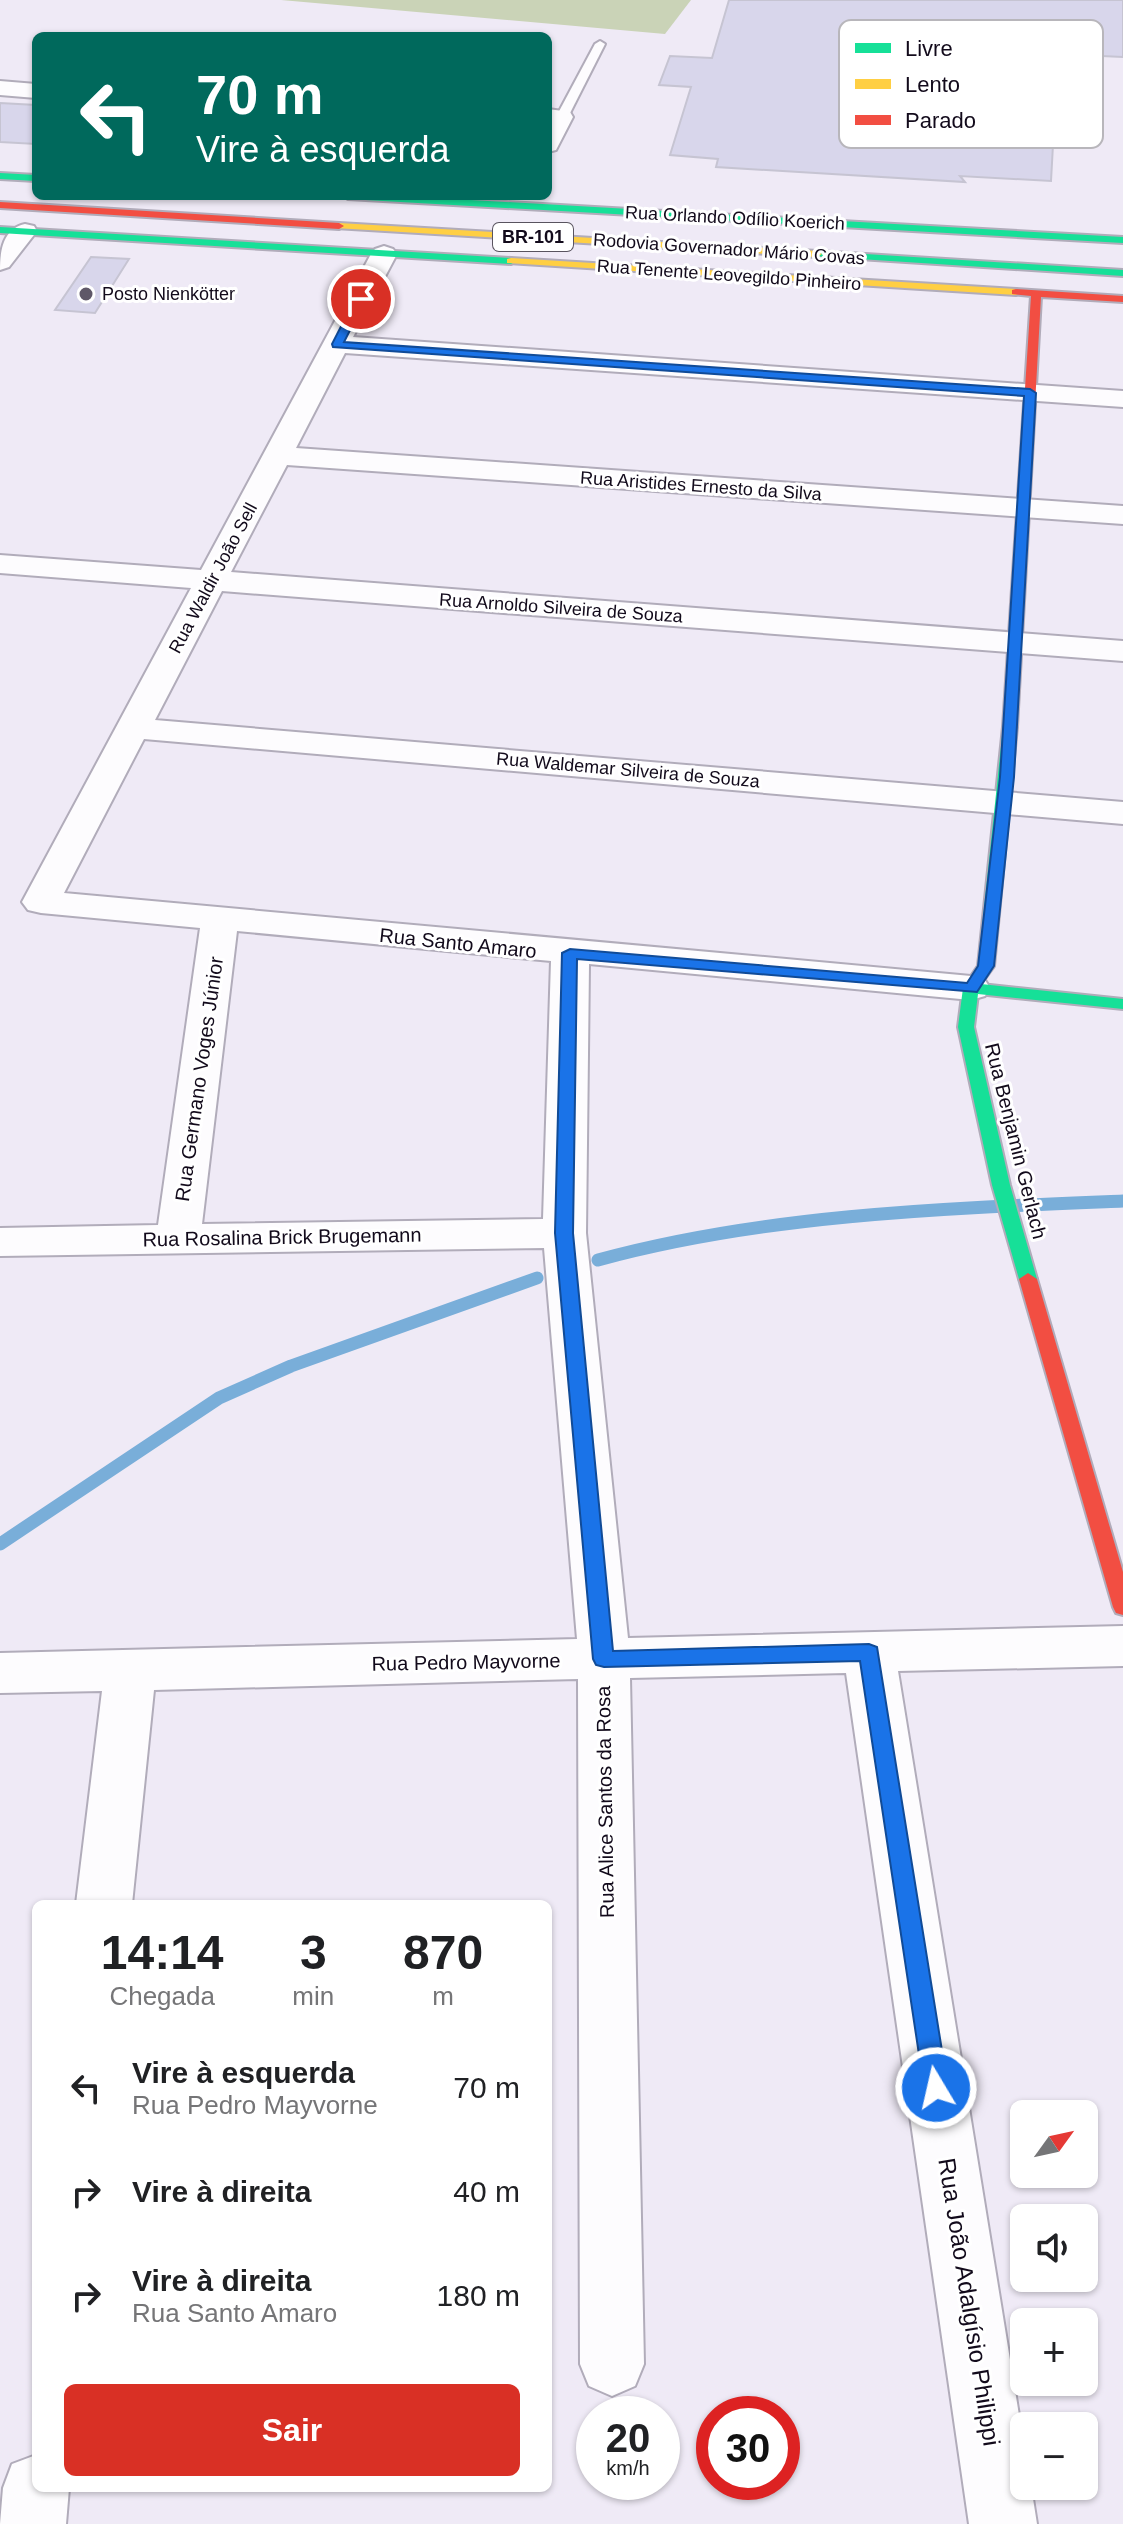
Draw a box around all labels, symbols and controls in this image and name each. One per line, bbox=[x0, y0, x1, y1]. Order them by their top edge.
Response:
legend bbox=[839, 20, 1103, 148]
text: Livre bbox=[905, 36, 953, 61]
text: 70 m bbox=[196, 63, 324, 126]
icon: left bbox=[64, 64, 168, 168]
text: Lento bbox=[905, 72, 960, 97]
text: Parado bbox=[905, 108, 976, 133]
text: Vire à esquerda bbox=[196, 129, 450, 170]
street label: Rua Orlando Odílio Koerich bbox=[625, 202, 845, 234]
road number: BR-101 bbox=[493, 223, 573, 251]
street label: Rodovia Governador Mário Covas bbox=[593, 230, 865, 268]
street label: Rua Tenente Leovegildo Pinheiro bbox=[596, 256, 862, 294]
pin bbox=[327, 265, 395, 333]
icon: arrive bbox=[339, 277, 383, 321]
place label: Posto Nienkötter bbox=[102, 284, 235, 304]
marker: Posto Nienkötter bbox=[77, 285, 95, 303]
street label: Rua Aristides Ernesto da Silva bbox=[580, 468, 823, 504]
street label: Rua Waldir João Sell bbox=[165, 499, 261, 657]
street label: Rua Arnoldo Silveira de Souza bbox=[439, 590, 684, 627]
street label: Rua Waldemar Silveira de Souza bbox=[495, 749, 762, 792]
street label: Rua Santo Amaro bbox=[378, 924, 538, 962]
street label: Rua Germano Voges Júnior bbox=[171, 955, 227, 1203]
street label: Rua Benjamin Gerlach bbox=[981, 1041, 1051, 1241]
street label: Rua Rosalina Brick Brugemann bbox=[142, 1224, 422, 1250]
street label: Rua Pedro Mayvorne bbox=[371, 1649, 561, 1675]
street label: Rua Alice Santos da Rosa bbox=[592, 1685, 618, 1918]
text: 14:14 bbox=[101, 1926, 224, 1979]
text: 3 bbox=[300, 1926, 327, 1979]
text: 870 bbox=[403, 1926, 483, 1979]
text: Chegada bbox=[109, 1981, 215, 2011]
text: min bbox=[292, 1981, 334, 2011]
text: m bbox=[432, 1981, 454, 2011]
position arrow bbox=[894, 2046, 978, 2130]
text: Vire à esquerda bbox=[132, 2056, 355, 2089]
icon: left bbox=[64, 2066, 108, 2110]
text: 70 m bbox=[453, 2071, 520, 2104]
text: Rua Pedro Mayvorne bbox=[132, 2090, 378, 2120]
north arrow bbox=[1010, 2100, 1098, 2188]
map controls bbox=[1010, 2100, 1098, 2500]
street label: Rua João Adalgísio Philippi bbox=[933, 2156, 1006, 2448]
icon: right bbox=[64, 2170, 108, 2214]
text: Vire à direita bbox=[132, 2175, 312, 2208]
text: 40 m bbox=[453, 2175, 520, 2208]
button: sound bbox=[1010, 2204, 1098, 2292]
text: Vire à direita bbox=[132, 2264, 312, 2297]
icon: right bbox=[64, 2274, 108, 2318]
text: 180 m bbox=[437, 2279, 520, 2312]
text: Rua Santo Amaro bbox=[132, 2298, 337, 2328]
button: + bbox=[1010, 2308, 1098, 2396]
button: Sair bbox=[64, 2384, 520, 2476]
speed limit sign: 30 bbox=[696, 2396, 800, 2500]
button: − bbox=[1010, 2412, 1098, 2500]
text: 20 bbox=[606, 2416, 650, 2460]
text: km/h bbox=[606, 2457, 650, 2479]

